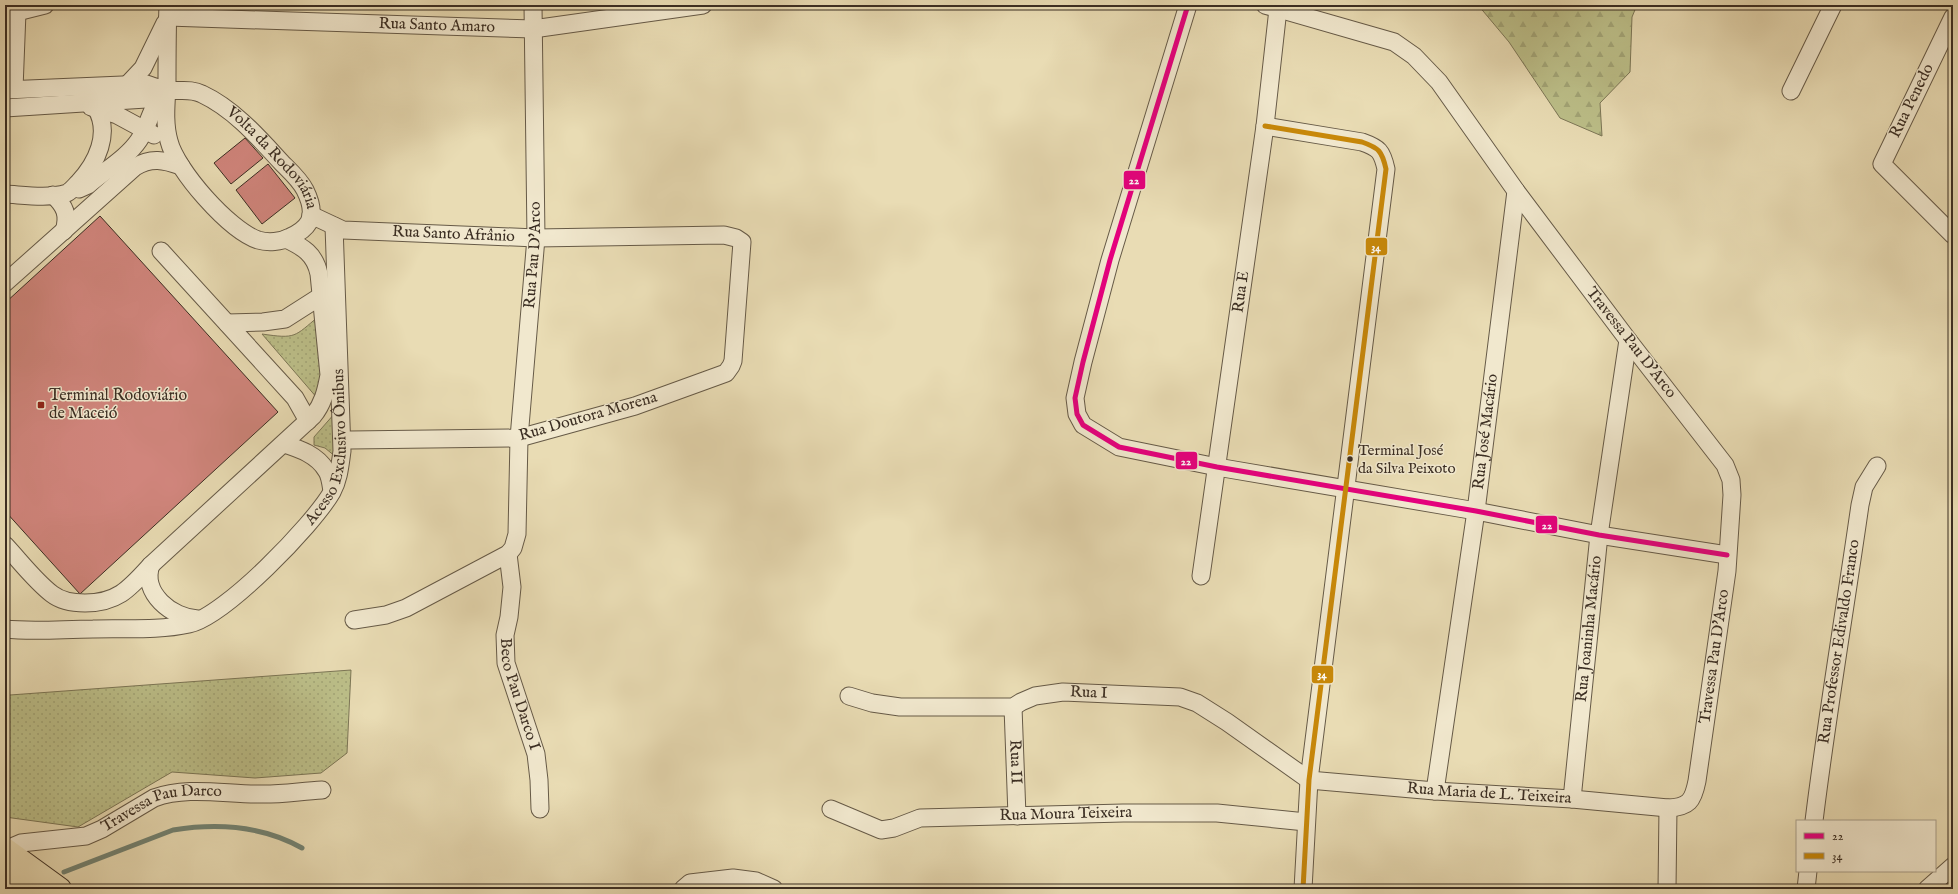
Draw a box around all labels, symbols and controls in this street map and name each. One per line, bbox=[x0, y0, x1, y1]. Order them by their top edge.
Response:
street label: Rua Santo Amaro bbox=[378, 14, 496, 38]
street label: Rua Penedo bbox=[1885, 60, 1939, 141]
street label: Volta da Rodoviária bbox=[221, 102, 321, 211]
line badge: 22 bbox=[1123, 170, 1146, 190]
text: 22 bbox=[1129, 174, 1140, 188]
street label: Rua Pau D'Arco bbox=[520, 201, 546, 309]
street label: Rua Santo Afrânio bbox=[392, 222, 516, 247]
line badge: 34 bbox=[1365, 237, 1388, 256]
text: 34 bbox=[1371, 241, 1381, 255]
street label: Rua E bbox=[1229, 270, 1254, 314]
street label: Travessa Pau D'Arco bbox=[1581, 283, 1681, 403]
street label: Acesso Exclusivo Ônibus bbox=[300, 368, 352, 530]
street label: Rua José Macário bbox=[1469, 372, 1503, 491]
place label: Terminal Rodoviário de Maceió bbox=[49, 386, 188, 424]
street label: Rua Doutora Morena bbox=[517, 388, 660, 446]
marker: Terminal Rodoviário de Maceió bbox=[36, 400, 46, 410]
place label: Terminal José da Silva Peixoto bbox=[1358, 441, 1456, 478]
line badge: 22 bbox=[1175, 451, 1198, 470]
marker: Terminal José da Silva Peixoto bbox=[1345, 454, 1355, 464]
text: 22 bbox=[1181, 455, 1192, 469]
line badge: 22 bbox=[1535, 515, 1558, 534]
text: 22 bbox=[1542, 519, 1553, 533]
street label: Rua Professor Edivaldo Franco bbox=[1814, 538, 1865, 745]
street label: Rua Joaninha Macário bbox=[1572, 554, 1607, 703]
street label: Travessa Pau D'Arco bbox=[1695, 588, 1734, 725]
street label: Beco Pau Darco I bbox=[495, 638, 544, 753]
line badge: 34 bbox=[1311, 665, 1334, 684]
text: 34 bbox=[1317, 668, 1327, 682]
street label: Rua I bbox=[1069, 682, 1108, 704]
street label: Rua II bbox=[1004, 739, 1026, 785]
street label: Rua Maria de L. Teixeira bbox=[1406, 779, 1572, 809]
street label: Travessa Pau Darco bbox=[98, 781, 223, 837]
street label: Rua Moura Teixeira bbox=[999, 803, 1132, 826]
legend bbox=[1796, 820, 1936, 872]
text: 22 bbox=[1832, 829, 1844, 844]
text: 34 bbox=[1832, 849, 1842, 864]

